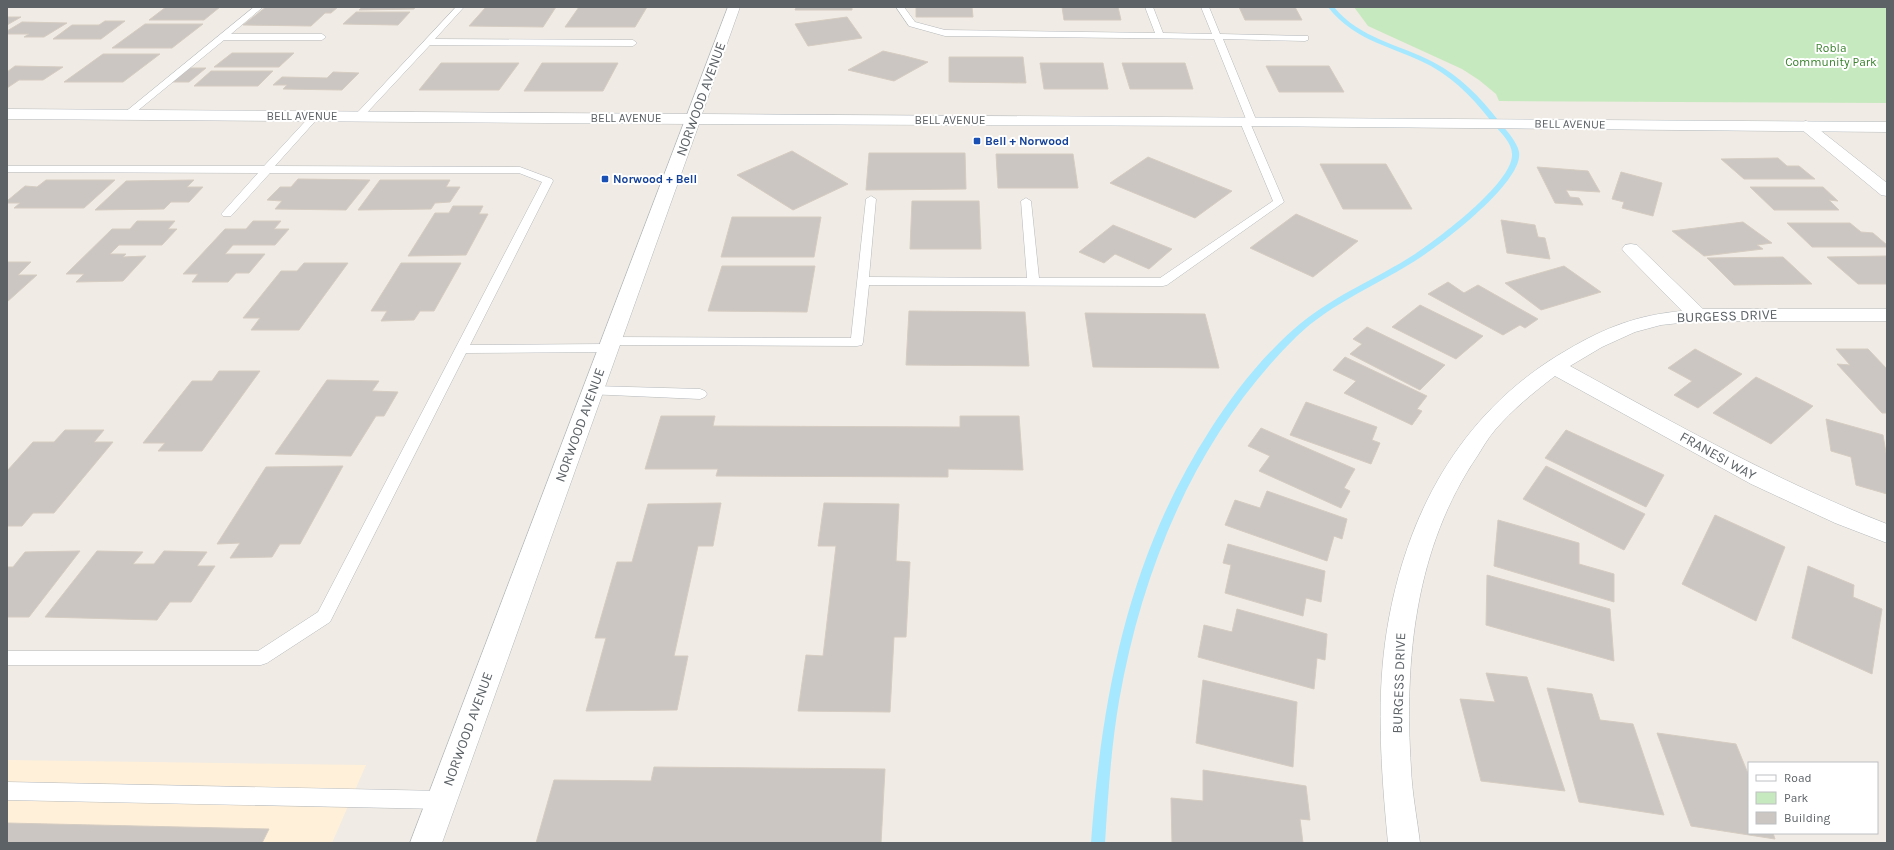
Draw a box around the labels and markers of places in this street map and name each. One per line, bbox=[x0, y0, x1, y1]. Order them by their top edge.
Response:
place label: Bell + Norwood bbox=[985, 134, 1069, 148]
marker: Bell + Norwood bbox=[972, 136, 982, 146]
place label: Norwood + Bell bbox=[613, 172, 697, 186]
marker: Norwood + Bell bbox=[600, 174, 610, 184]

